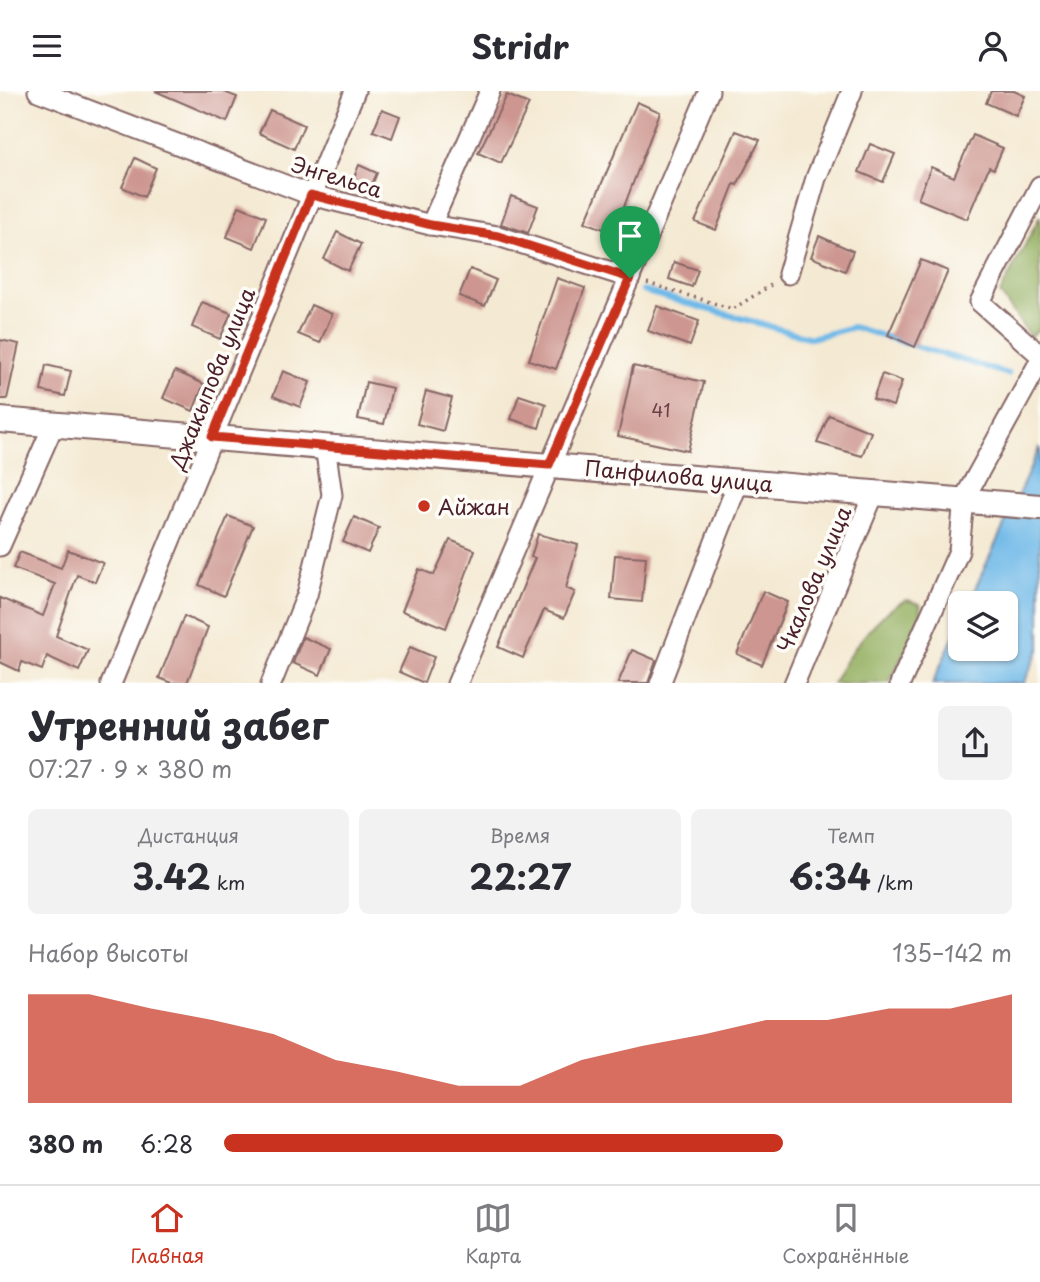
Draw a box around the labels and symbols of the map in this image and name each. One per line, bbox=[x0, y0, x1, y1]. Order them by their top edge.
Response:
street label: Энгельса bbox=[288, 147, 386, 205]
pin bbox=[600, 206, 660, 278]
street label: Джакыпова улица bbox=[160, 282, 262, 475]
house number: 41 bbox=[652, 396, 670, 423]
street label: Панфилова улица bbox=[584, 451, 775, 499]
place label: Айжан bbox=[438, 490, 510, 522]
marker: Айжан bbox=[416, 498, 432, 514]
street label: Чкалова улица bbox=[768, 500, 859, 657]

